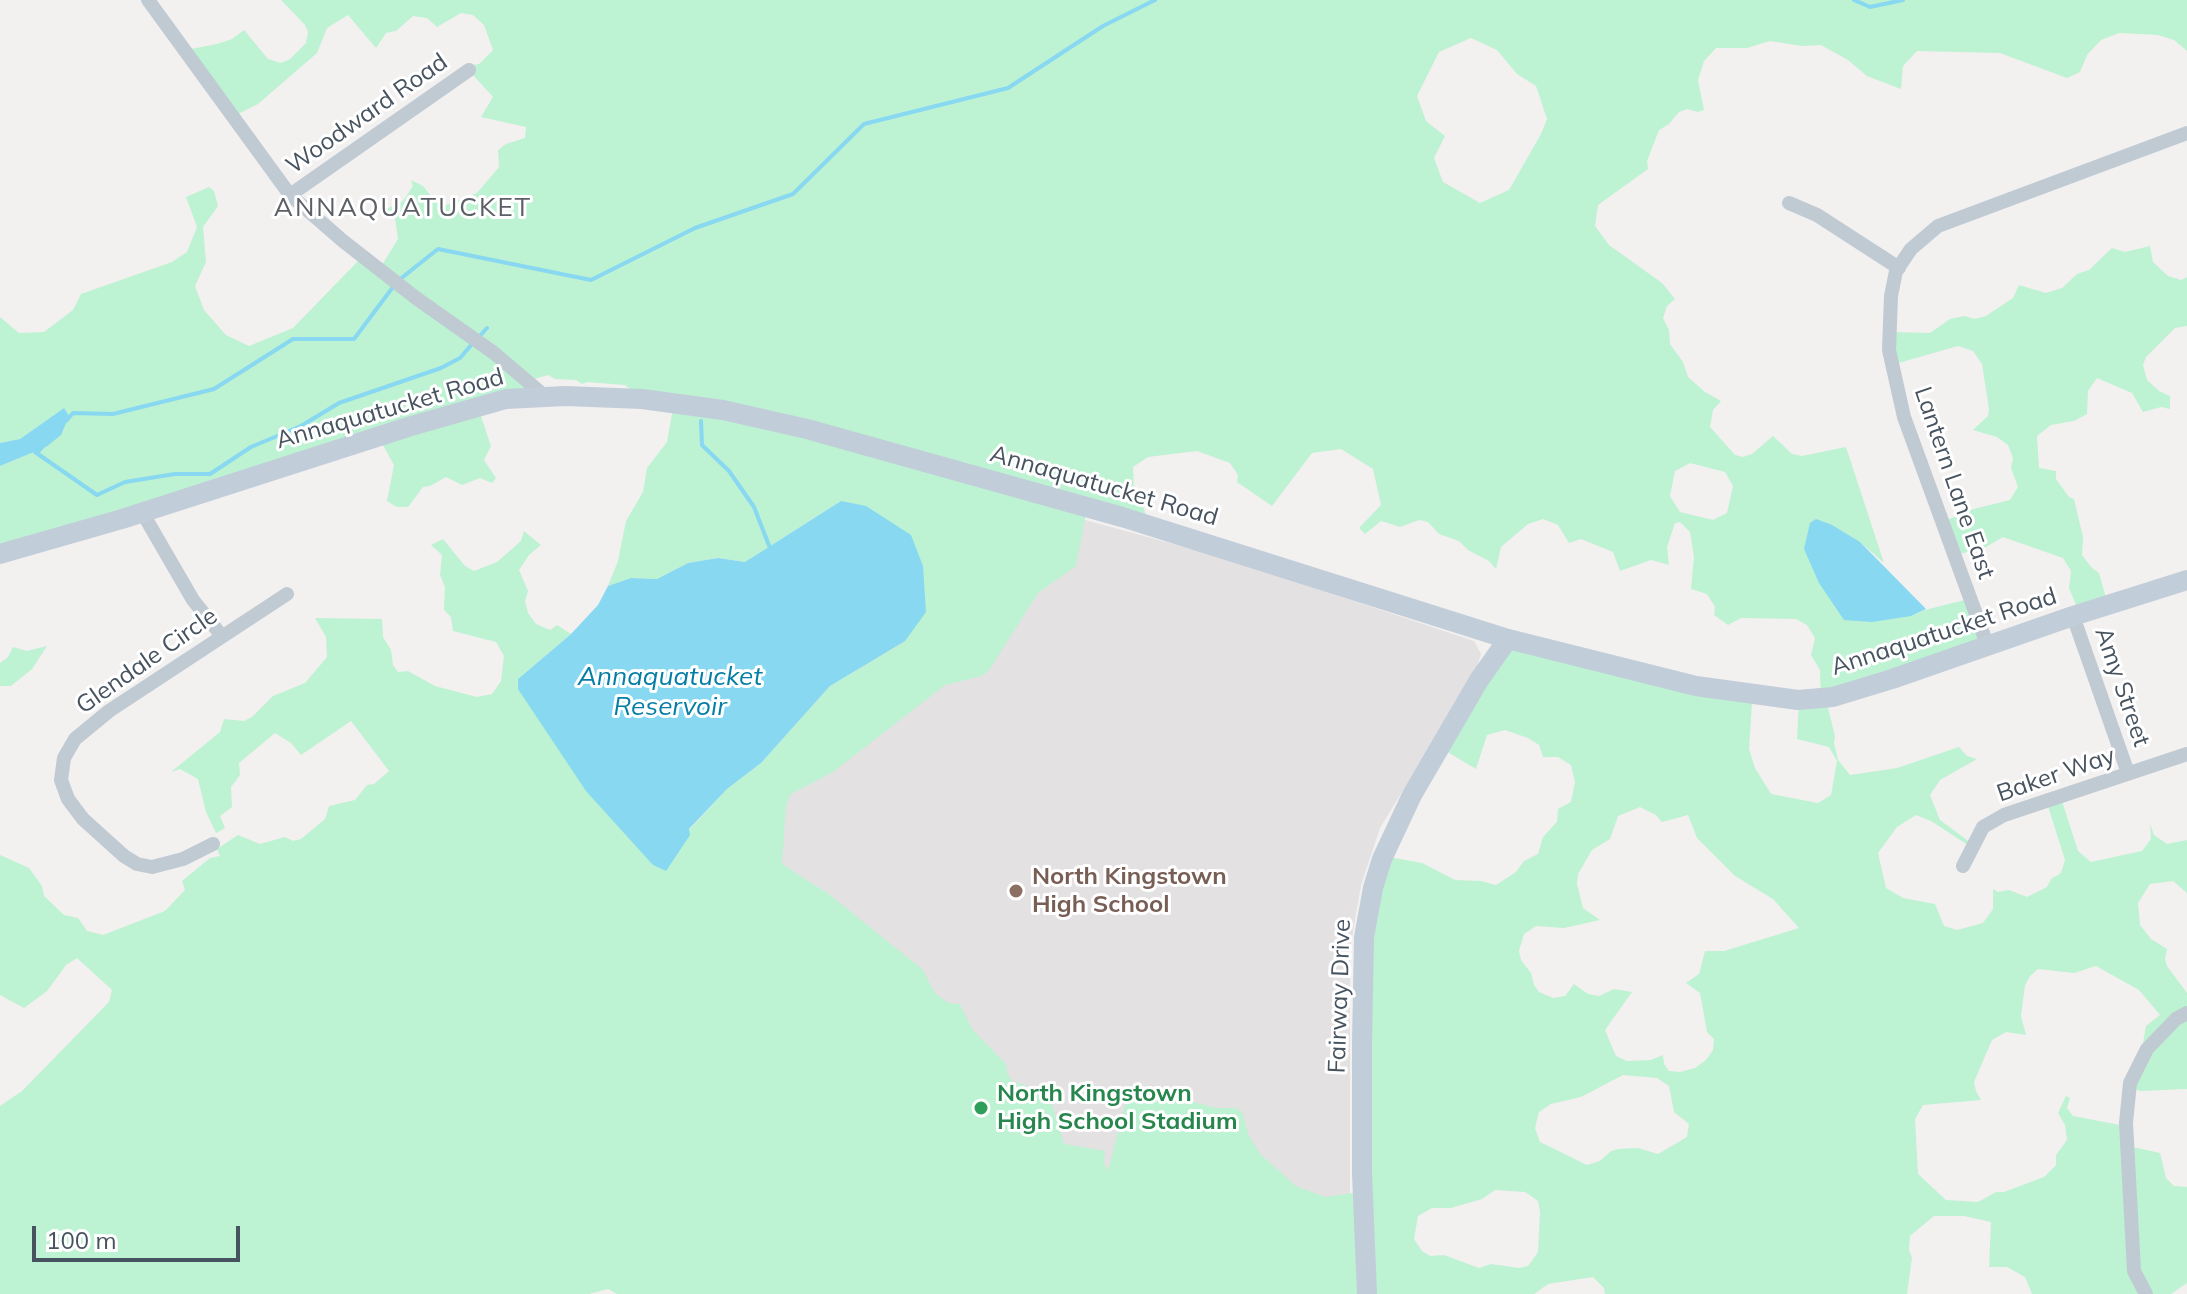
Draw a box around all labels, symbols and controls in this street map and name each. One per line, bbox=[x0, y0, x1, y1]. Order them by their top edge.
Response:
street label: Woodward Road bbox=[281, 48, 453, 180]
district label: ANNAQUATUCKET bbox=[274, 192, 532, 224]
street label: Annaquatucket Road bbox=[273, 363, 507, 455]
street label: Lantern Lane East bbox=[1908, 383, 2000, 583]
street label: Annaquatucket Road bbox=[987, 440, 1221, 532]
street label: Annaquatucket Road bbox=[1828, 582, 2060, 682]
street label: Glendale Circle bbox=[71, 602, 223, 720]
street label: Amy Street bbox=[2088, 624, 2156, 750]
water label: Annaquatucket Reservoir bbox=[578, 661, 762, 722]
street label: Baker Way bbox=[1993, 741, 2119, 809]
place label: North Kingstown High School bbox=[1032, 863, 1227, 919]
marker: North Kingstown High School bbox=[1007, 882, 1025, 900]
street label: Fairway Drive bbox=[1323, 918, 1357, 1074]
place label: North Kingstown High School Stadium bbox=[997, 1080, 1237, 1136]
marker: North Kingstown High School Stadium bbox=[972, 1099, 990, 1117]
scale bar bbox=[36, 1210, 244, 1260]
text: 100 m bbox=[46, 1225, 117, 1255]

